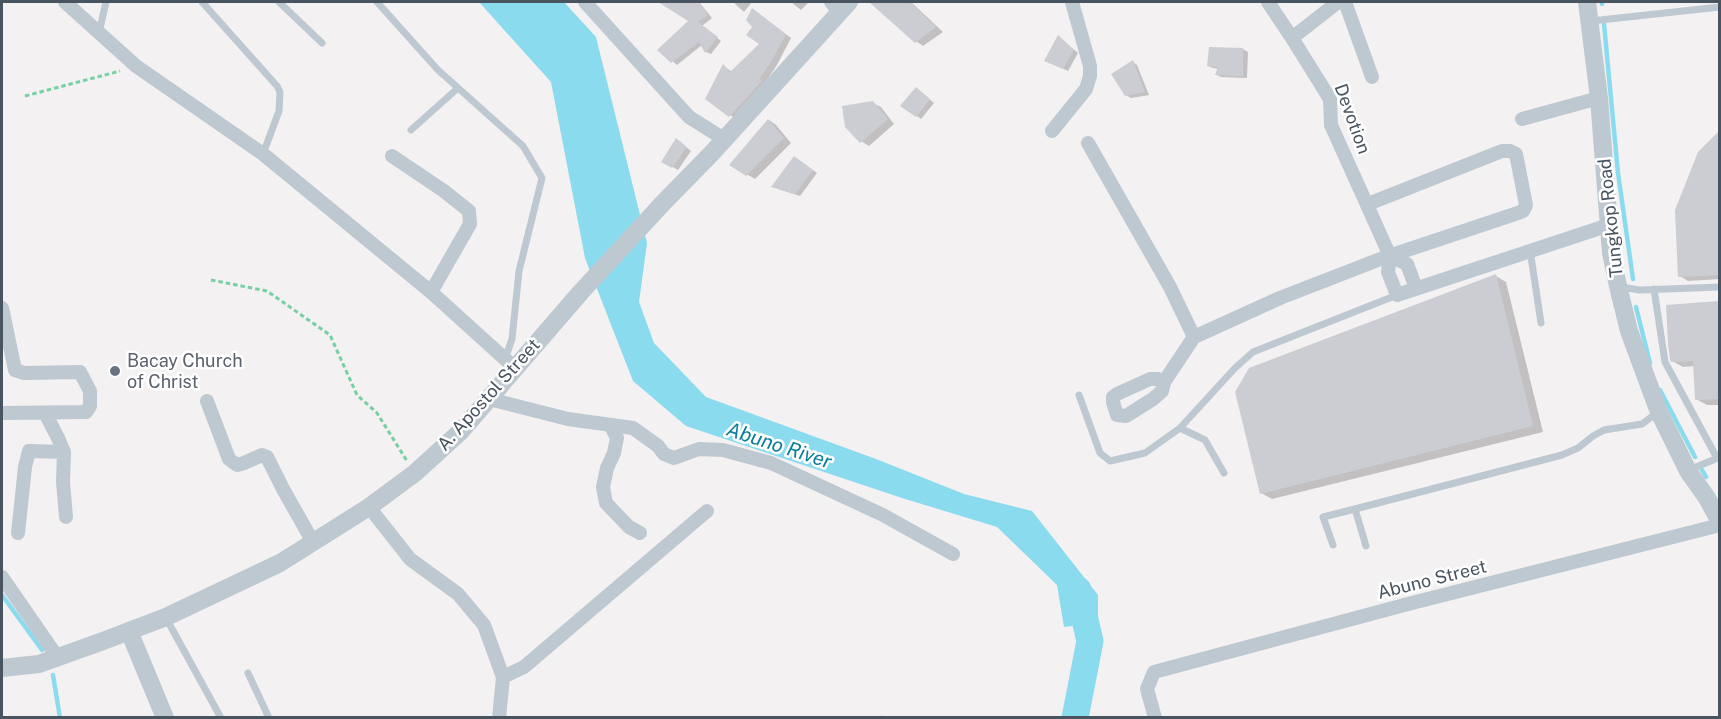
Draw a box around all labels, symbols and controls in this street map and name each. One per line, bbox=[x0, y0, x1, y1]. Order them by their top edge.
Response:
street label: Devotion bbox=[1329, 81, 1375, 157]
street label: Tungkop Road bbox=[1594, 157, 1628, 279]
street label: A. Apostol Street bbox=[433, 335, 545, 455]
place label: Bacay Church of Christ bbox=[127, 350, 243, 392]
marker: Bacay Church of Christ bbox=[108, 364, 122, 378]
water label: Abuno River bbox=[723, 418, 835, 474]
street label: Abuno Street bbox=[1375, 556, 1489, 604]

